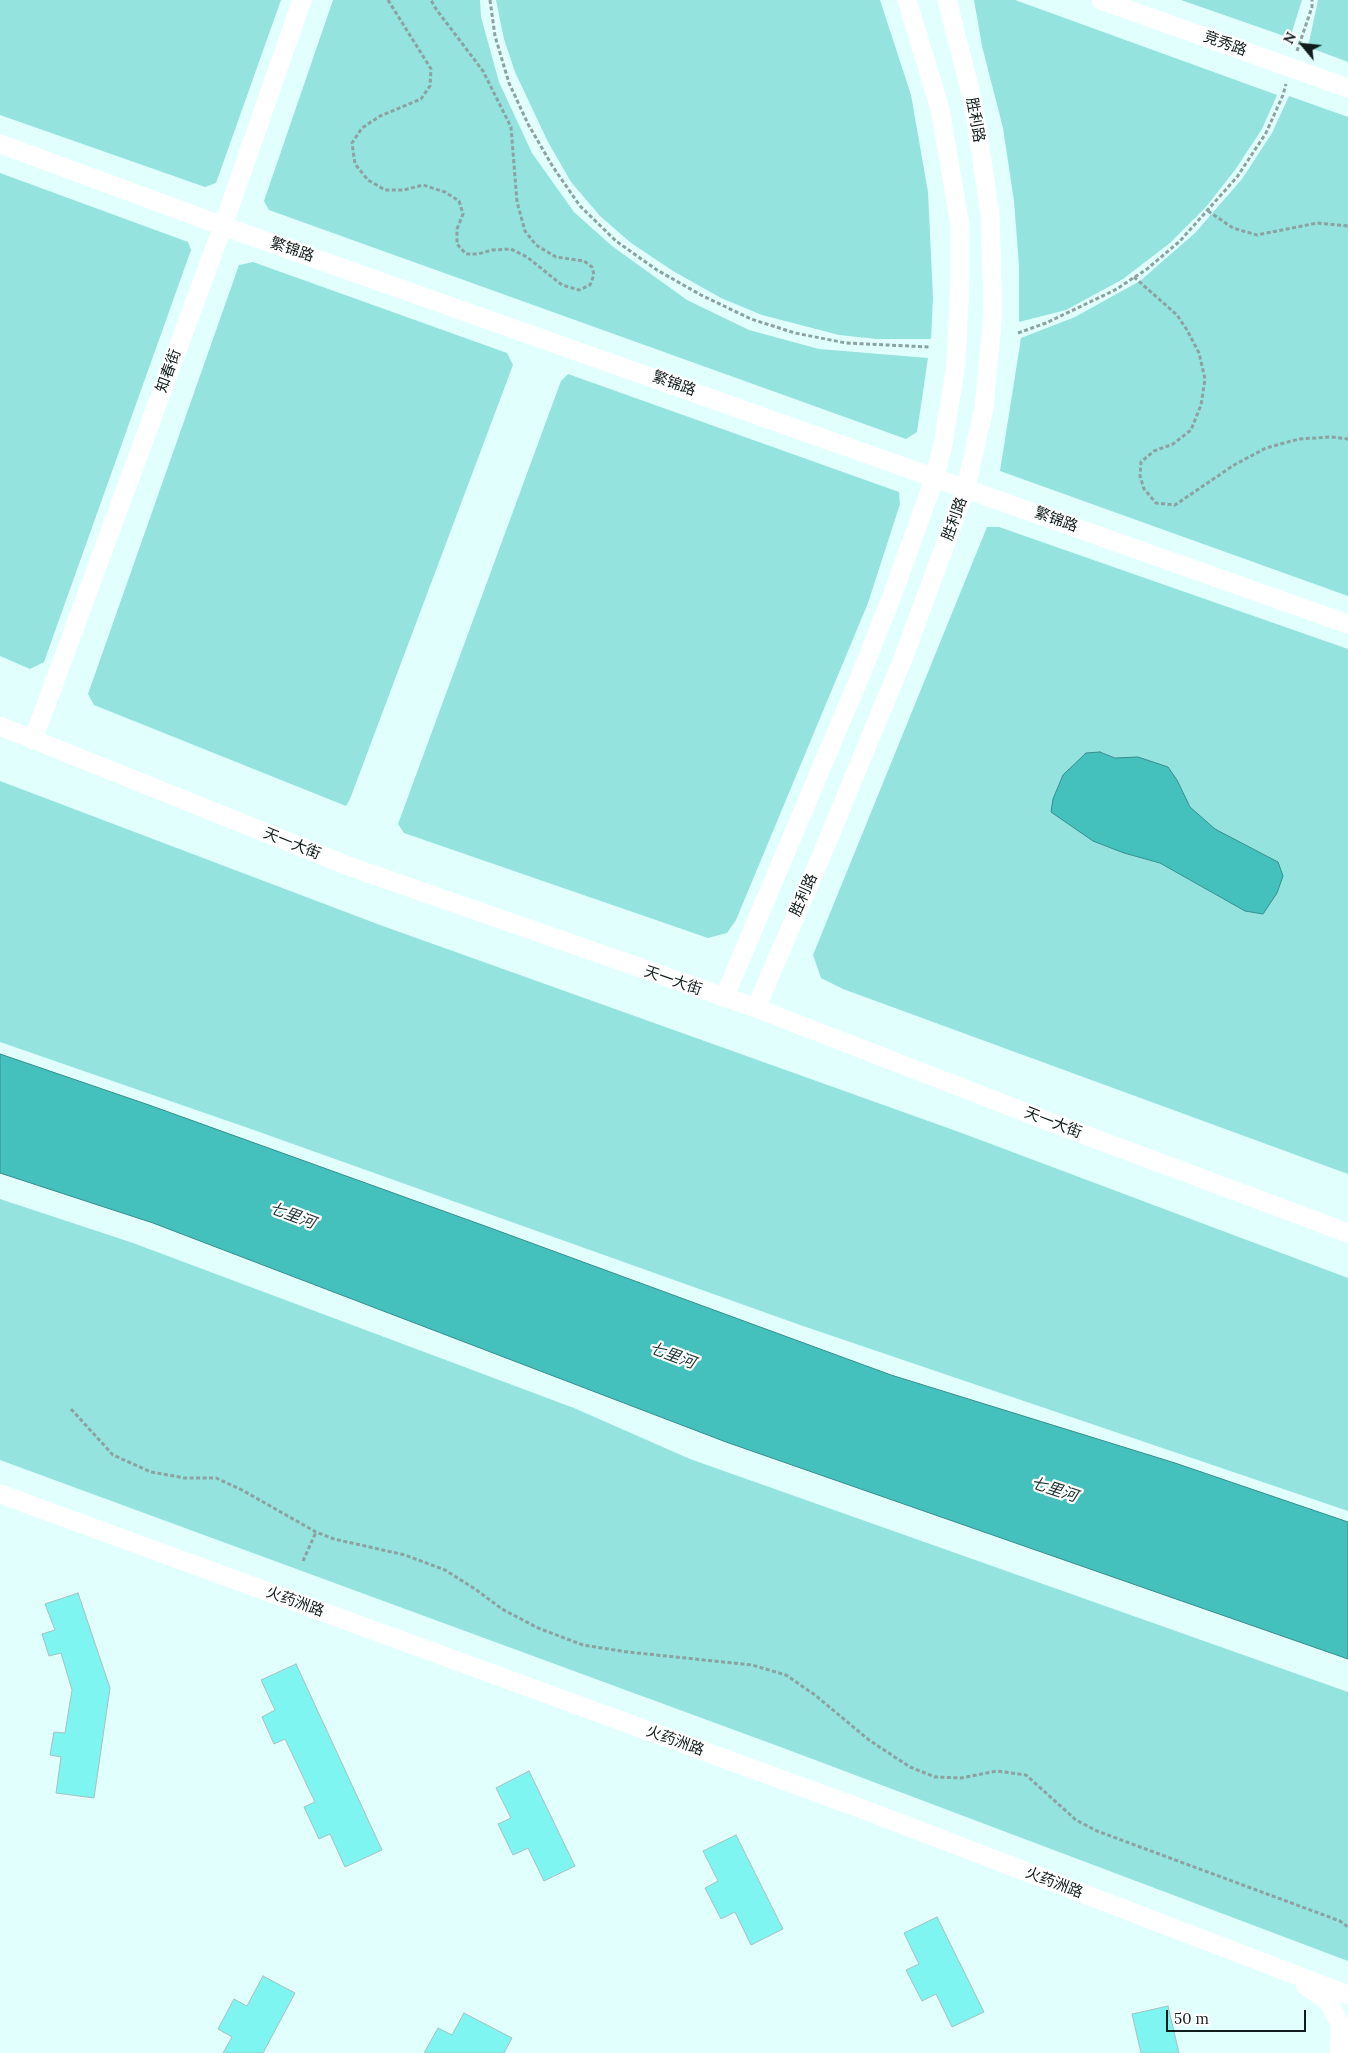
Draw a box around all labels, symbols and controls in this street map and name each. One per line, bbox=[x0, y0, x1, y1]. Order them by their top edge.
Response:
north arrow bbox=[1278, 20, 1328, 70]
street label: 竞秀路 bbox=[1201, 28, 1249, 60]
text: N bbox=[1279, 29, 1300, 47]
street label: 胜利路 bbox=[962, 96, 988, 144]
street label: 繁锦路 bbox=[268, 234, 316, 266]
street label: 知春街 bbox=[153, 347, 185, 395]
street label: 繁锦路 bbox=[650, 368, 698, 400]
street label: 胜利路 bbox=[939, 495, 971, 543]
street label: 繁锦路 bbox=[1032, 504, 1080, 536]
street label: 天一大街 bbox=[261, 824, 323, 864]
street label: 胜利路 bbox=[787, 871, 821, 919]
street label: 天一大街 bbox=[642, 963, 704, 999]
street label: 天一大街 bbox=[1022, 1104, 1084, 1142]
water label: 七里河 bbox=[266, 1199, 318, 1233]
water label: 七里河 bbox=[646, 1339, 698, 1373]
water label: 七里河 bbox=[1028, 1473, 1080, 1507]
street label: 火药洲路 bbox=[264, 1583, 326, 1621]
street label: 火药洲路 bbox=[644, 1722, 706, 1760]
street label: 火药洲路 bbox=[1023, 1864, 1085, 1902]
scale bar bbox=[1168, 2000, 1308, 2032]
text: 50 m bbox=[1174, 2009, 1209, 2028]

